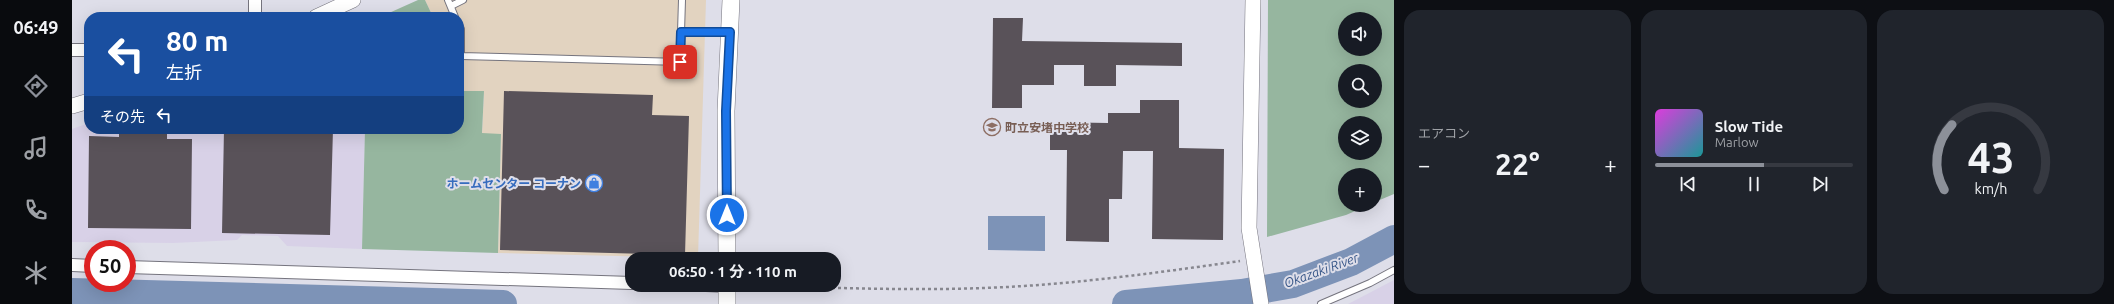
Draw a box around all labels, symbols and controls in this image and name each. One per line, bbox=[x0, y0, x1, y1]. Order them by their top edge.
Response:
map controls bbox=[1338, 12, 1382, 212]
button: sound bbox=[1338, 12, 1382, 56]
text: 06:49 bbox=[13, 17, 59, 37]
text: 80 m bbox=[166, 25, 228, 56]
icon: left bbox=[100, 28, 152, 80]
pin bbox=[663, 45, 697, 79]
icon: arrive bbox=[669, 51, 691, 73]
text: 左折 bbox=[166, 62, 202, 82]
button: search bbox=[1338, 64, 1382, 108]
icon: directions bbox=[22, 72, 50, 100]
icon: left bbox=[153, 104, 175, 126]
text: その先 bbox=[100, 108, 145, 125]
button: layers bbox=[1338, 116, 1382, 160]
school or university icon: 町立安堵中学校 bbox=[982, 117, 1002, 137]
text: Slow Tide bbox=[1715, 118, 1783, 135]
place label: 町立安堵中学校 bbox=[1005, 121, 1089, 134]
text: エアコン bbox=[1418, 126, 1470, 140]
icon: music bbox=[22, 134, 50, 162]
text: 43 bbox=[1967, 134, 2014, 181]
text: Marlow bbox=[1715, 135, 1759, 149]
text: 22° bbox=[1495, 147, 1540, 181]
text: − bbox=[1418, 152, 1430, 177]
text: + bbox=[1604, 152, 1617, 177]
button: + bbox=[1338, 168, 1382, 212]
shop icon: ホームセンター コーナン bbox=[584, 173, 604, 193]
icon: previous bbox=[1677, 173, 1699, 195]
icon: pause bbox=[1743, 173, 1765, 195]
icon: next bbox=[1809, 173, 1831, 195]
place label: ホームセンター コーナン bbox=[447, 177, 581, 190]
text: km/h bbox=[1974, 181, 2007, 197]
position arrow bbox=[706, 194, 748, 236]
icon: phone bbox=[22, 196, 50, 224]
speed limit sign: 50 bbox=[84, 240, 136, 292]
water label: Okazaki River bbox=[1282, 250, 1361, 290]
icon: climate bbox=[22, 259, 50, 287]
text: 06:50 · 1 分 · 110 m bbox=[669, 263, 797, 280]

